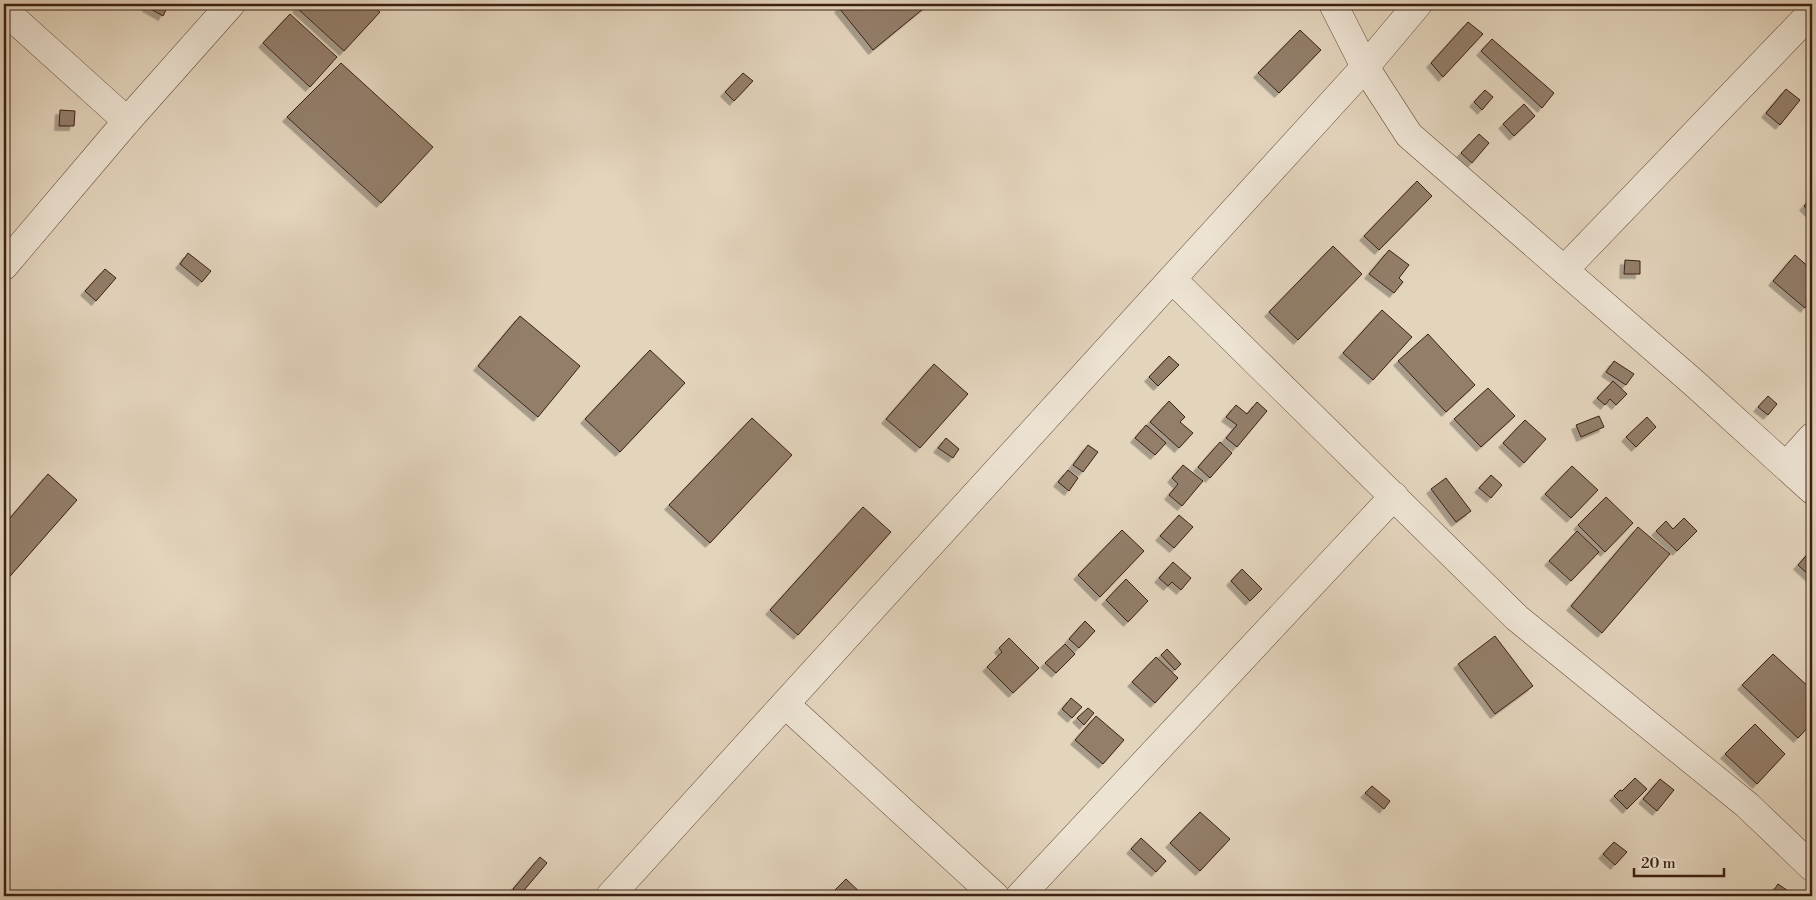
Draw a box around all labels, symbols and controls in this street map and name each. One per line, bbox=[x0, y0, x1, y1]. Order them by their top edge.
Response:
scale bar bbox=[1634, 845, 1724, 877]
text: 20 m bbox=[1641, 854, 1676, 873]

